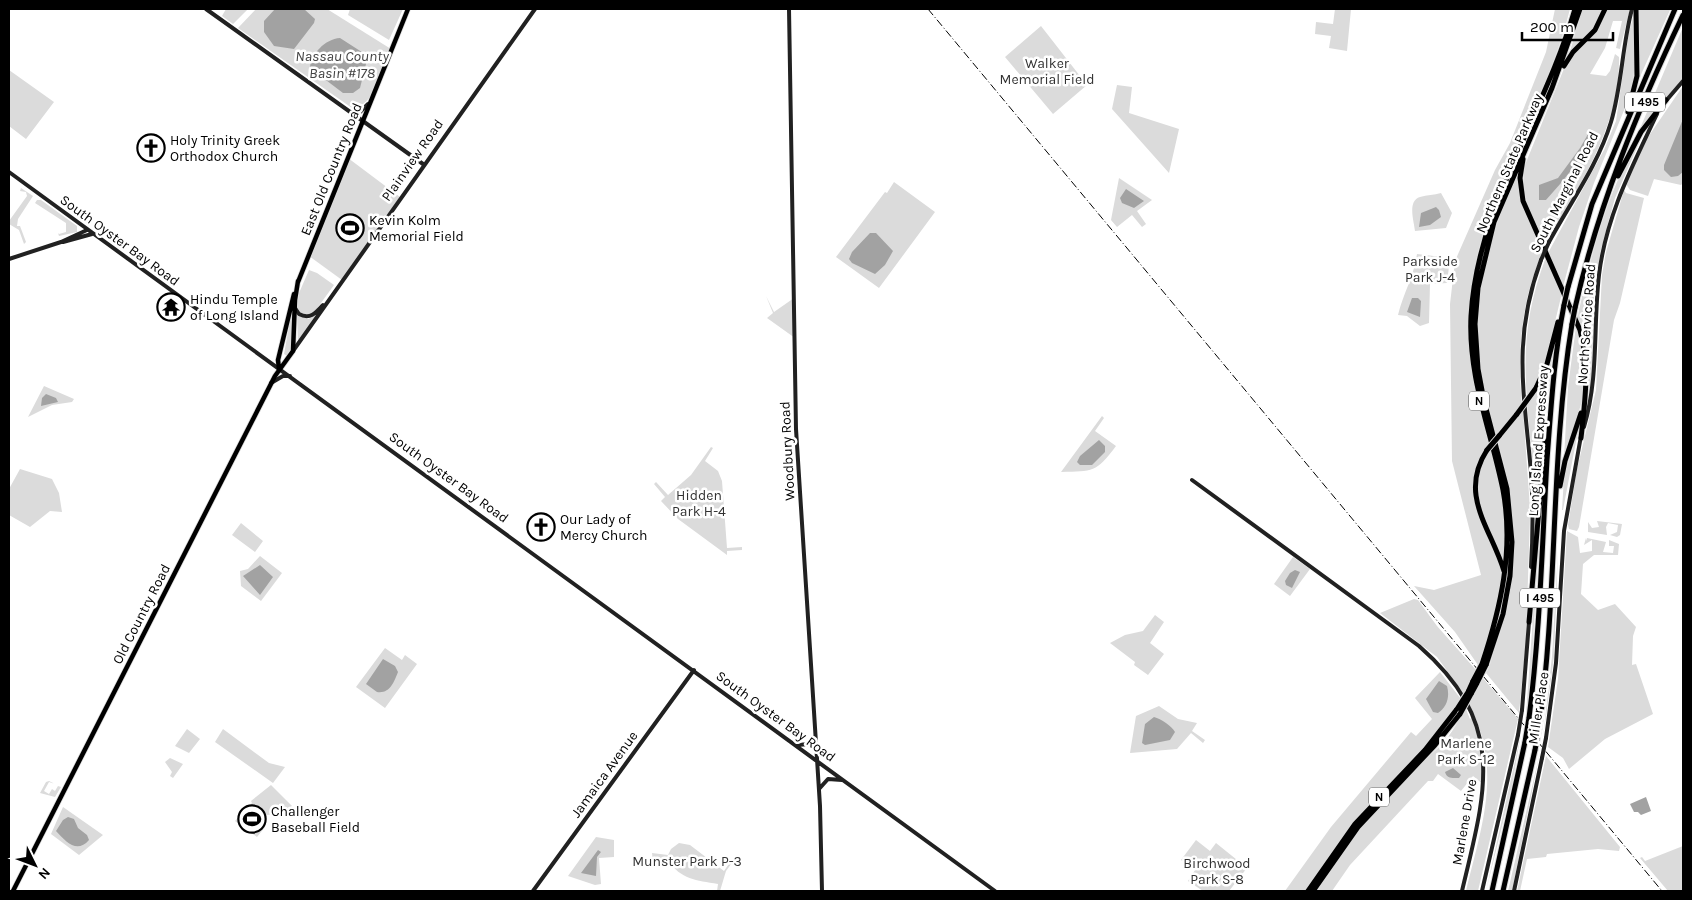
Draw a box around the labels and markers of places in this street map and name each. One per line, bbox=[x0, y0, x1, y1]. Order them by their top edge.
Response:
place label: Holy Trinity Greek Orthodox Church bbox=[170, 132, 280, 165]
church icon: Holy Trinity Greek Orthodox Church bbox=[136, 133, 166, 163]
place label: Kevin Kolm Memorial Field bbox=[369, 212, 464, 245]
sports icon: Kevin Kolm Memorial Field bbox=[335, 213, 365, 243]
place label: Hindu Temple of Long Island bbox=[190, 291, 279, 324]
temple icon: Hindu Temple of Long Island bbox=[156, 292, 186, 322]
place label: Our Lady of Mercy Church bbox=[560, 511, 647, 544]
church icon: Our Lady of Mercy Church bbox=[526, 512, 556, 542]
place label: Challenger Baseball Field bbox=[271, 803, 360, 836]
sports icon: Challenger Baseball Field bbox=[237, 804, 267, 834]

